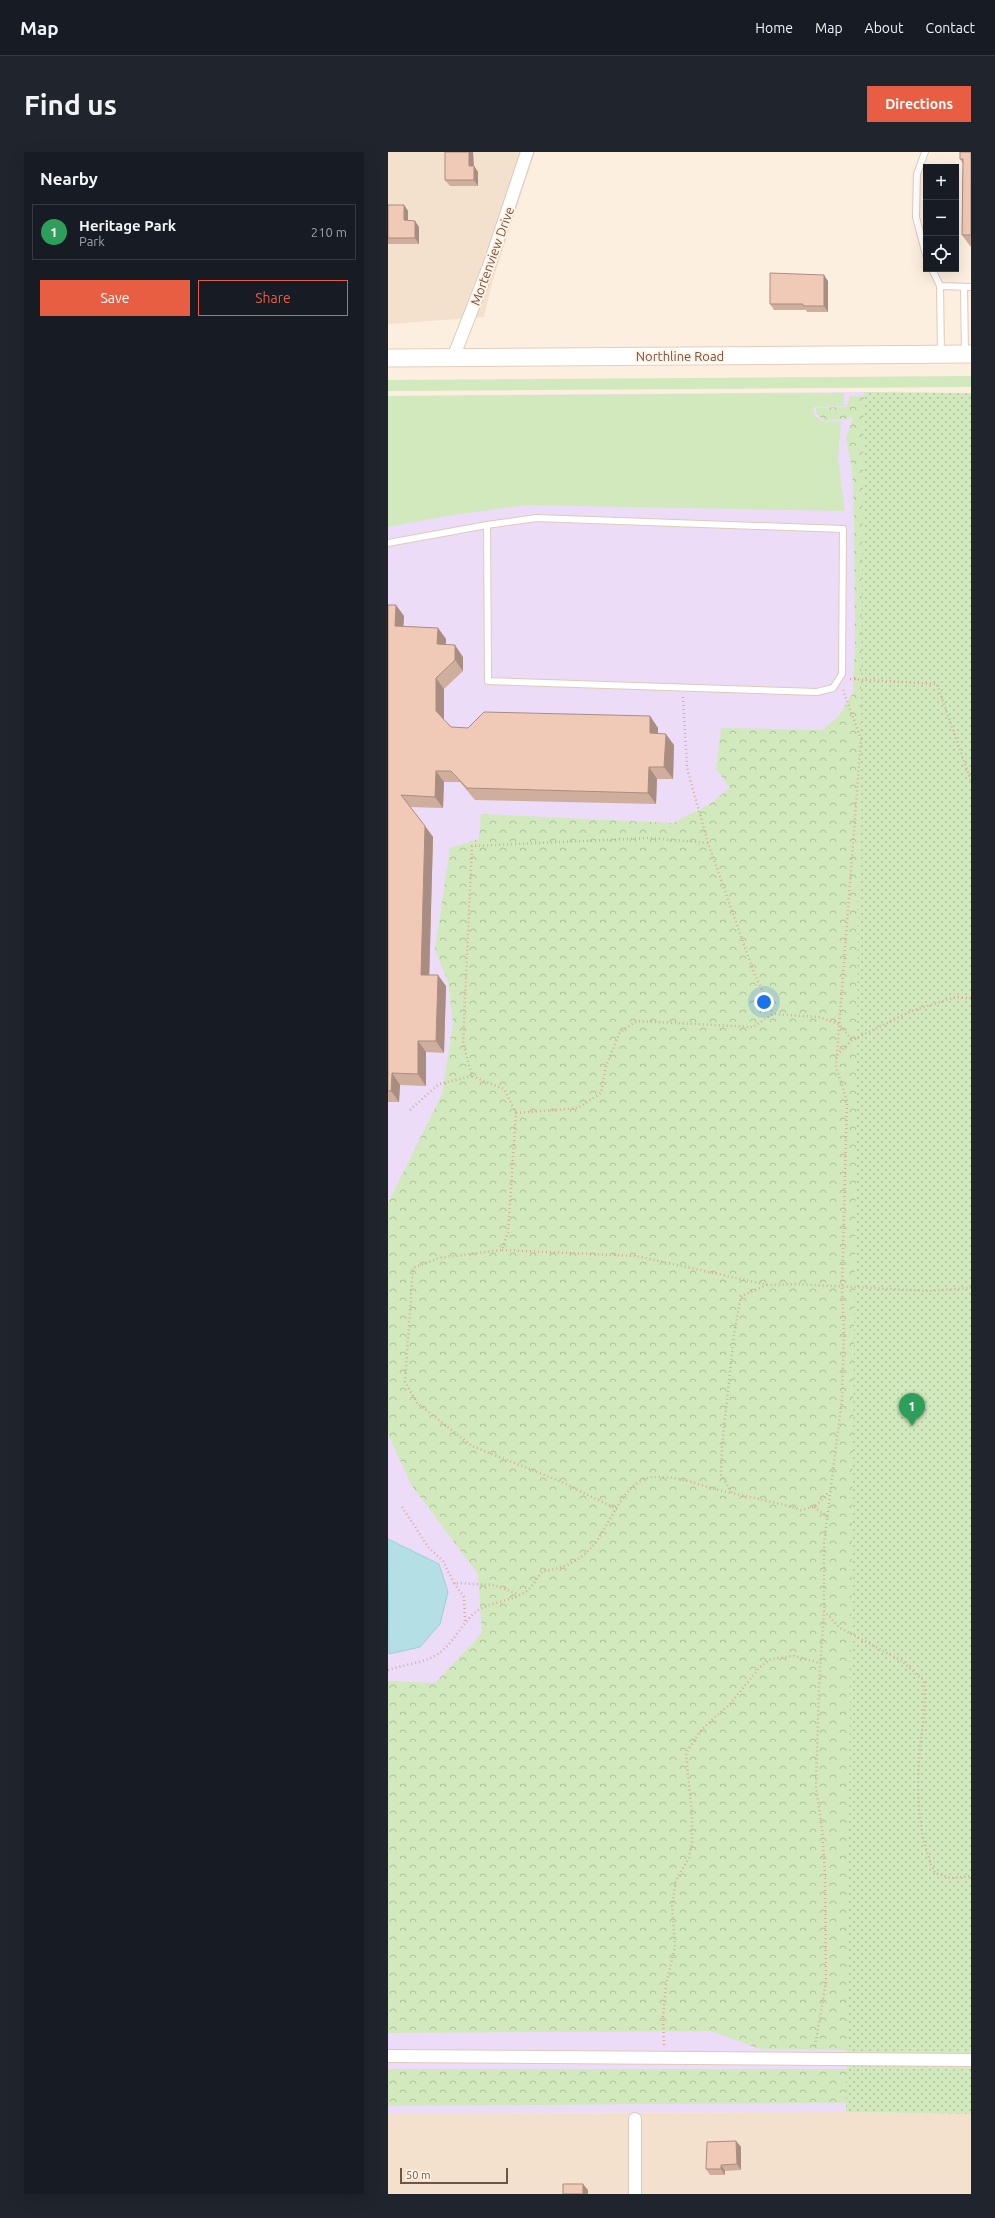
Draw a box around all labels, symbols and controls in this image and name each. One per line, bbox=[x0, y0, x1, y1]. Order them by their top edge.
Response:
text: Map bbox=[20, 17, 59, 39]
text: Home bbox=[755, 20, 793, 36]
text: Map bbox=[815, 20, 843, 36]
text: About bbox=[865, 20, 904, 36]
text: Contact bbox=[926, 20, 975, 36]
button: Directions bbox=[867, 86, 971, 122]
text: Find us bbox=[24, 89, 117, 120]
map controls bbox=[923, 164, 959, 272]
button: + bbox=[923, 164, 959, 200]
text: Nearby bbox=[40, 169, 98, 188]
button: − bbox=[923, 200, 959, 236]
street label: Mortenview Drive bbox=[468, 205, 516, 307]
text: Heritage Park bbox=[79, 217, 176, 234]
text: 1 bbox=[50, 225, 58, 239]
text: 210 m bbox=[311, 225, 347, 239]
text: Park bbox=[79, 234, 105, 248]
button: locate bbox=[923, 236, 959, 272]
button: Save bbox=[40, 280, 190, 316]
button: Share bbox=[198, 280, 348, 316]
street label: Northline Road bbox=[636, 349, 724, 363]
your location bbox=[754, 992, 774, 1012]
pin: 1 bbox=[899, 1393, 925, 1426]
scale bar bbox=[400, 2166, 508, 2185]
text: 50 m bbox=[406, 2169, 430, 2181]

